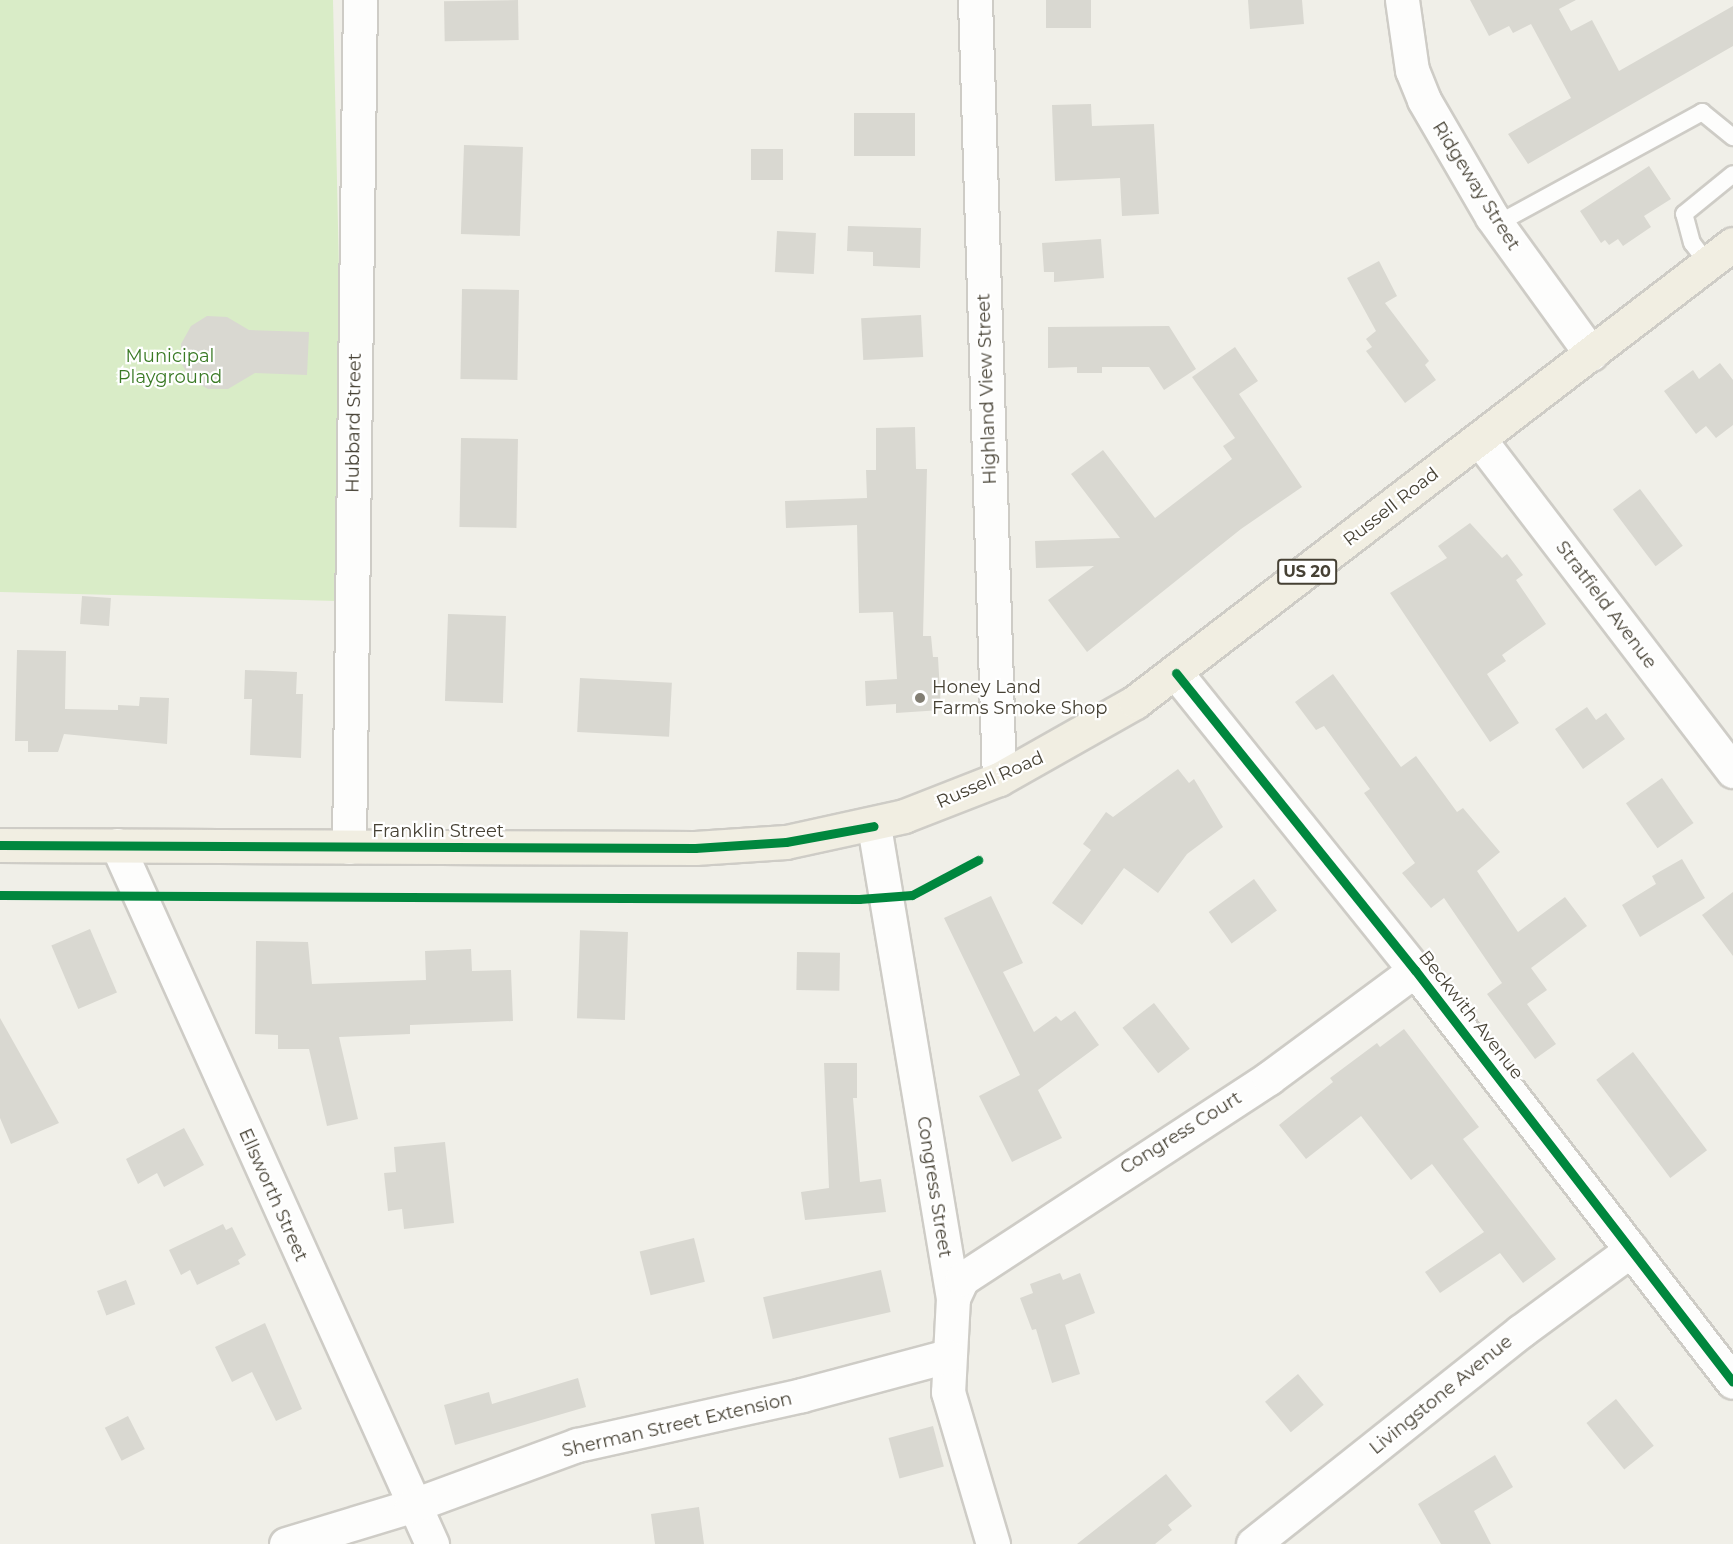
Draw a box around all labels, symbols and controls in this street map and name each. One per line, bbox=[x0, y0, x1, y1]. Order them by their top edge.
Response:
street label: Ridgeway Street bbox=[1428, 118, 1524, 254]
street label: Highland View Street bbox=[973, 293, 1001, 485]
park label: Municipal Playground bbox=[118, 346, 222, 388]
street label: Hubbard Street bbox=[342, 353, 366, 493]
street label: Russell Road bbox=[1339, 463, 1443, 551]
street label: Stratfield Avenue bbox=[1551, 537, 1661, 673]
road number: US 20 bbox=[1277, 559, 1337, 585]
place label: Honey Land Farms Smoke Shop bbox=[932, 677, 1107, 720]
marker: Honey Land Farms Smoke Shop bbox=[913, 691, 927, 705]
street label: Russell Road bbox=[933, 747, 1047, 813]
street label: Franklin Street bbox=[372, 820, 504, 842]
street label: Beckwith Avenue bbox=[1414, 946, 1528, 1084]
street label: Congress Court bbox=[1116, 1087, 1246, 1179]
street label: Congress Street bbox=[912, 1115, 956, 1259]
street label: Ellsworth Street bbox=[234, 1125, 312, 1265]
street label: Livingstone Avenue bbox=[1365, 1331, 1517, 1459]
street label: Sherman Street Extension bbox=[560, 1388, 794, 1462]

